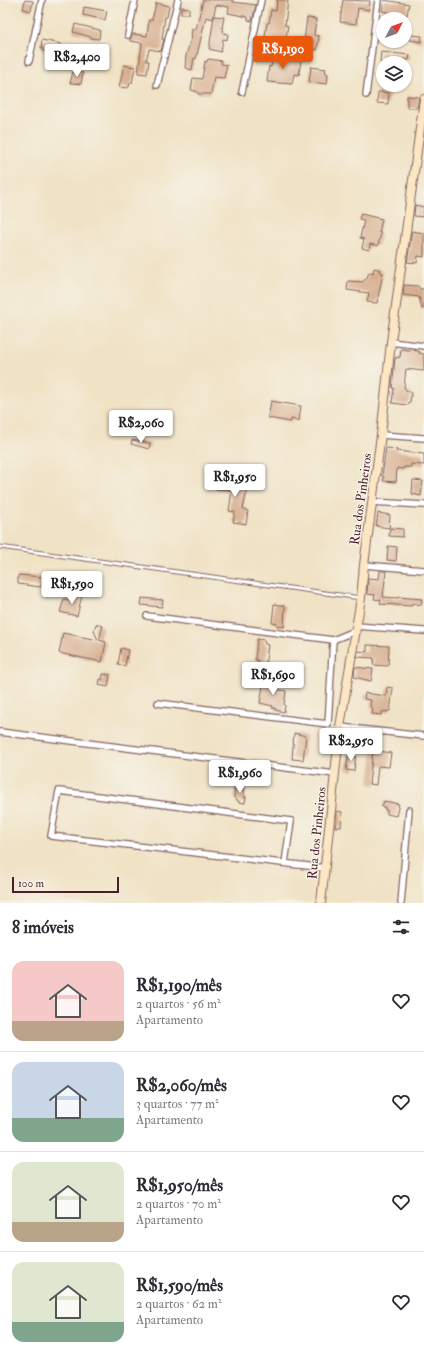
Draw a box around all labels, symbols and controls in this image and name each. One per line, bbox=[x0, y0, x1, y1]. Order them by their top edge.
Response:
north arrow bbox=[376, 12, 412, 48]
map controls bbox=[376, 12, 412, 92]
pin: R$1,190 bbox=[246, 36, 320, 70]
text: R$1,190 bbox=[262, 41, 304, 57]
pin: R$2,400 bbox=[40, 44, 114, 78]
text: R$2,400 bbox=[54, 49, 100, 65]
button: layers bbox=[376, 56, 412, 92]
pin: R$2,060 bbox=[104, 410, 178, 444]
text: R$2,060 bbox=[118, 415, 164, 431]
street label: Rua dos Pinheiros bbox=[347, 452, 375, 546]
pin: R$1,950 bbox=[198, 464, 272, 498]
text: R$1,950 bbox=[213, 469, 257, 485]
pin: R$1,590 bbox=[35, 571, 109, 605]
text: R$1,590 bbox=[50, 576, 94, 592]
pin: R$1,690 bbox=[236, 662, 310, 696]
text: R$1,690 bbox=[251, 667, 295, 683]
pin: R$2,950 bbox=[314, 728, 388, 762]
text: R$2,950 bbox=[328, 733, 374, 749]
pin: R$1,960 bbox=[203, 760, 277, 794]
text: R$1,960 bbox=[218, 765, 262, 781]
street label: Rua dos Pinheiros bbox=[304, 786, 330, 880]
scale bar bbox=[12, 875, 119, 894]
text: 100 m bbox=[18, 877, 44, 890]
icon: filters bbox=[390, 916, 412, 938]
text: 8 imóveis bbox=[12, 917, 74, 938]
text: R$1,190/mês bbox=[136, 975, 222, 996]
icon: home bbox=[44, 977, 92, 1025]
icon: heart bbox=[390, 990, 412, 1012]
text: 2 quartos · 56 m² bbox=[136, 996, 221, 1012]
text: Apartamento bbox=[136, 1012, 203, 1028]
text: R$2,060/mês bbox=[136, 1075, 227, 1096]
icon: home bbox=[44, 1078, 92, 1126]
icon: heart bbox=[390, 1091, 412, 1113]
text: 3 quartos · 77 m² bbox=[136, 1096, 219, 1112]
text: Apartamento bbox=[136, 1112, 203, 1128]
text: R$1,950/mês bbox=[136, 1175, 223, 1196]
icon: home bbox=[44, 1178, 92, 1226]
icon: heart bbox=[390, 1191, 412, 1213]
text: 2 quartos · 70 m² bbox=[136, 1196, 221, 1212]
text: Apartamento bbox=[136, 1212, 203, 1228]
text: R$1,590/mês bbox=[136, 1275, 223, 1296]
icon: home bbox=[44, 1278, 92, 1326]
icon: heart bbox=[390, 1291, 412, 1313]
text: 2 quartos · 62 m² bbox=[136, 1296, 222, 1312]
text: Apartamento bbox=[136, 1312, 203, 1328]

